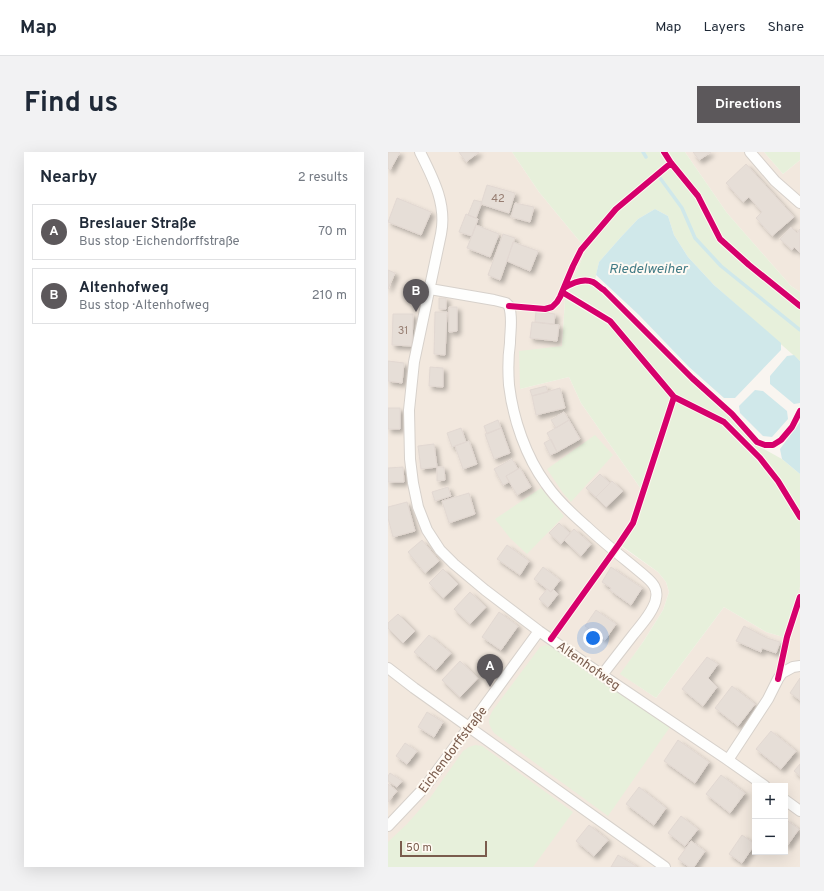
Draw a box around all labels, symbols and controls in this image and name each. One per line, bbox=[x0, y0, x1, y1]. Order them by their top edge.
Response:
text: Map bbox=[20, 16, 57, 40]
text: Map bbox=[655, 19, 681, 36]
text: Layers bbox=[703, 19, 745, 36]
text: Share bbox=[767, 19, 804, 36]
text: Find us bbox=[24, 86, 118, 122]
button: Directions bbox=[697, 86, 800, 123]
text: Nearby bbox=[40, 167, 97, 189]
text: 2 results bbox=[298, 170, 348, 186]
house number: 42 bbox=[491, 192, 505, 206]
text: Breslauer Straße bbox=[79, 215, 196, 234]
text: A bbox=[49, 224, 59, 240]
text: 70 m bbox=[318, 224, 347, 240]
text: Bus stop · Eichendorffstraße bbox=[79, 234, 240, 250]
water label: Riedelweiher bbox=[609, 261, 689, 278]
text: Altenhofweg bbox=[79, 279, 169, 298]
pin: B bbox=[403, 279, 429, 312]
text: B bbox=[50, 288, 58, 304]
text: 210 m bbox=[312, 288, 347, 304]
text: Bus stop · Altenhofweg bbox=[79, 298, 209, 314]
house number: 31 bbox=[398, 324, 408, 338]
your location bbox=[583, 628, 603, 648]
street label: Altenhofweg bbox=[553, 639, 623, 695]
pin: A bbox=[477, 654, 503, 687]
street label: Eichendorffstraße bbox=[416, 704, 491, 797]
map controls bbox=[752, 783, 788, 855]
button: + bbox=[752, 783, 788, 819]
button: − bbox=[752, 819, 788, 855]
scale bar bbox=[400, 839, 487, 858]
text: 50 m bbox=[406, 841, 432, 855]

